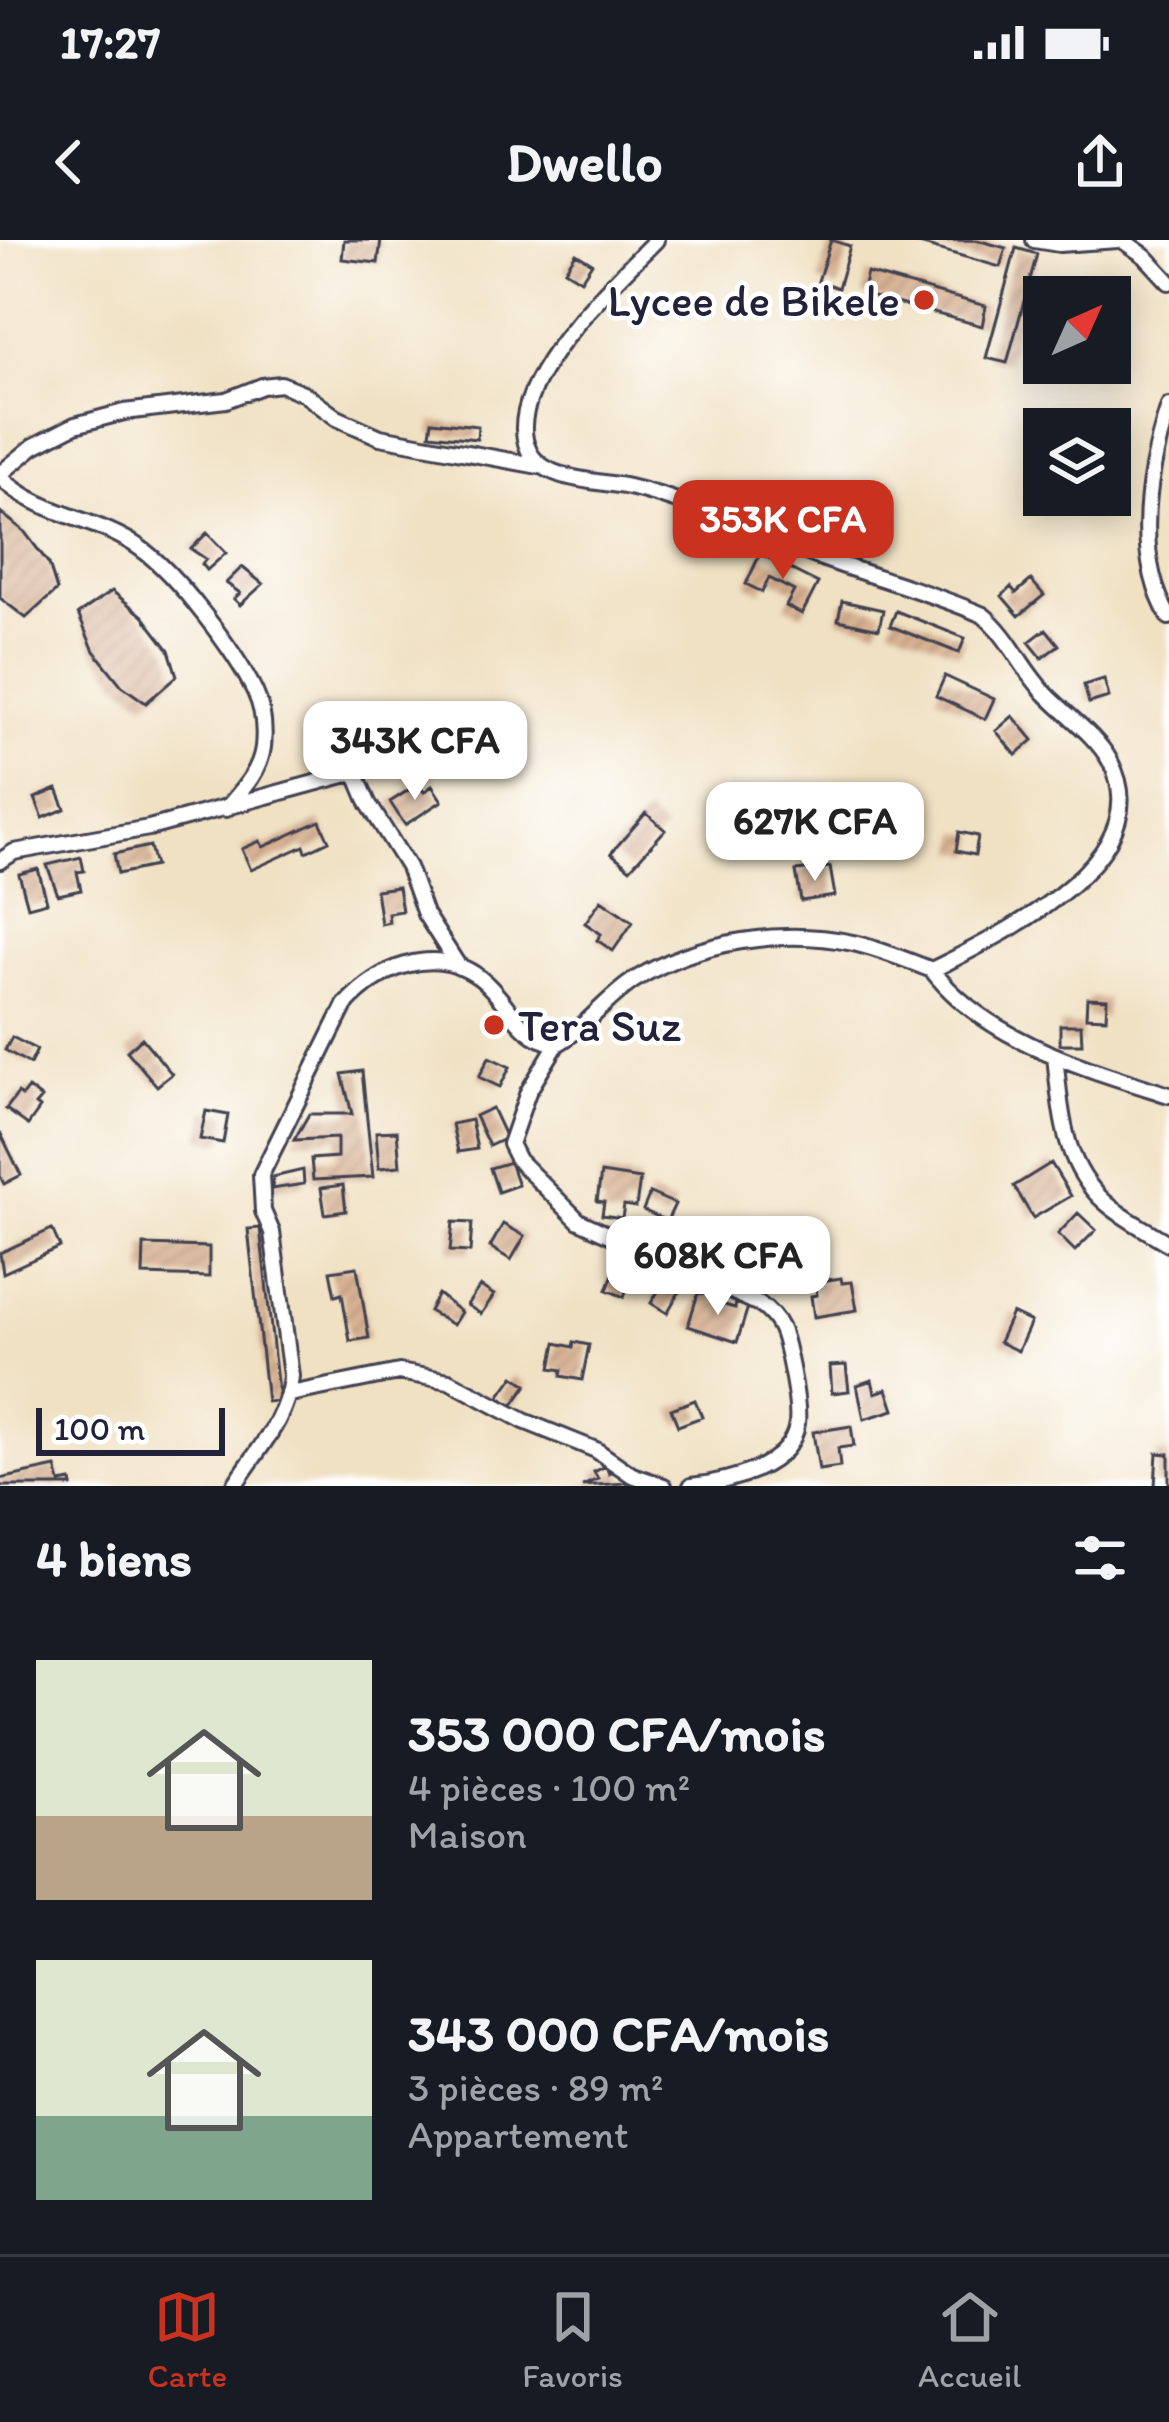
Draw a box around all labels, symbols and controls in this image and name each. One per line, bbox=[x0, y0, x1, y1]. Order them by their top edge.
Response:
text: 17:27 bbox=[60, 15, 160, 69]
icon: back bbox=[36, 129, 102, 195]
icon: share bbox=[1067, 129, 1133, 195]
text: Dwello bbox=[506, 130, 663, 195]
place label: Lycee de Bikele bbox=[608, 273, 900, 327]
north arrow bbox=[1023, 276, 1131, 384]
map controls bbox=[1023, 276, 1131, 516]
marker: Lycee de Bikele bbox=[911, 287, 937, 313]
button: layers bbox=[1023, 408, 1131, 516]
pin: 353K CFA bbox=[659, 480, 907, 582]
text: 353K CFA bbox=[700, 495, 866, 542]
pin: 343K CFA bbox=[291, 701, 539, 803]
text: 343K CFA bbox=[330, 716, 500, 763]
pin: 627K CFA bbox=[691, 782, 939, 884]
text: 627K CFA bbox=[733, 797, 897, 844]
place label: Tera Suz bbox=[518, 998, 681, 1052]
marker: Tera Suz bbox=[481, 1012, 507, 1038]
pin: 608K CFA bbox=[594, 1216, 842, 1318]
text: 608K CFA bbox=[633, 1231, 803, 1278]
scale bar bbox=[36, 1402, 225, 1455]
text: 100 m bbox=[54, 1409, 145, 1448]
icon: filters bbox=[1067, 1525, 1133, 1591]
text: 4 biens bbox=[36, 1528, 192, 1589]
text: 353 000 CFA/mois bbox=[408, 1703, 825, 1764]
icon: home bbox=[132, 1708, 276, 1852]
text: 4 pièces · 100 m² bbox=[408, 1764, 690, 1811]
text: Maison bbox=[408, 1811, 527, 1858]
text: 343 000 CFA/mois bbox=[408, 2003, 829, 2064]
icon: home bbox=[132, 2008, 276, 2152]
text: 3 pièces · 89 m² bbox=[408, 2064, 664, 2111]
text: Appartement bbox=[408, 2111, 629, 2158]
tab: Carte bbox=[148, 2284, 227, 2395]
tab: Favoris bbox=[522, 2284, 623, 2395]
tab: Accueil bbox=[918, 2284, 1021, 2395]

